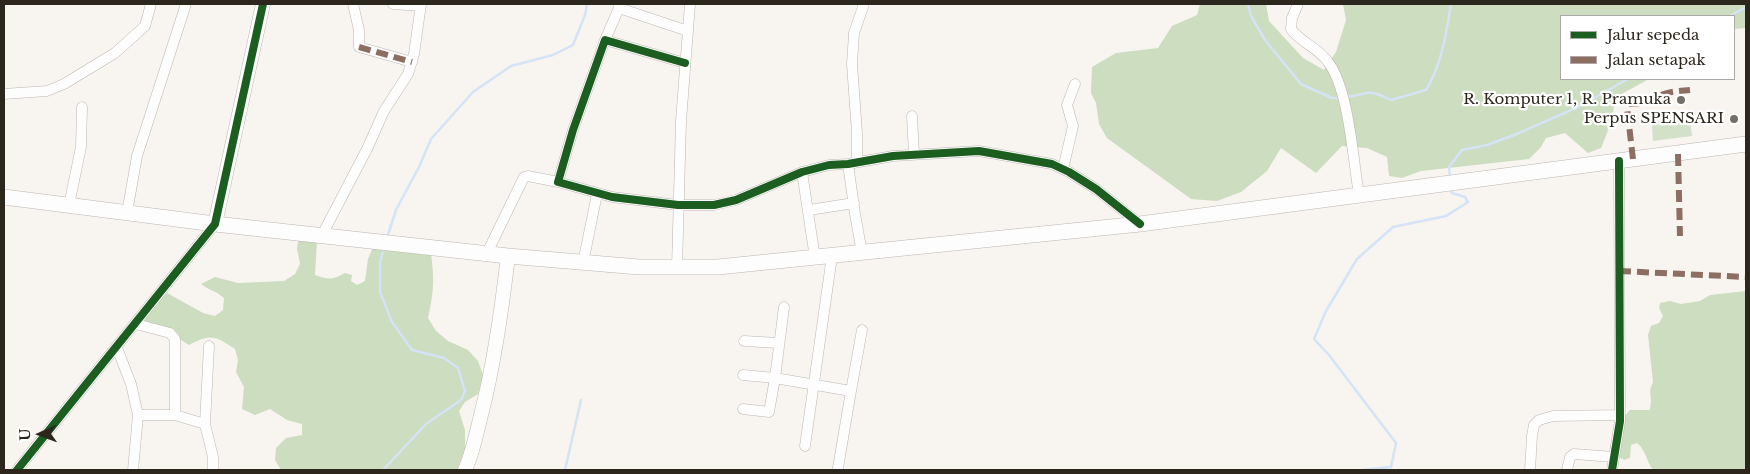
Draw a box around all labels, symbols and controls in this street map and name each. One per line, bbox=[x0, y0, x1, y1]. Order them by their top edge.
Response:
legend bbox=[1560, 15, 1735, 80]
text: Jalur sepeda bbox=[1607, 25, 1699, 44]
text: Jalan setapak bbox=[1607, 50, 1706, 69]
place label: R. Komputer 1, R. Pramuka bbox=[1463, 91, 1671, 109]
marker: R. Komputer 1, R. Pramuka bbox=[1675, 94, 1687, 106]
place label: Perpus SPENSARI bbox=[1584, 110, 1724, 128]
marker: Perpus SPENSARI bbox=[1728, 113, 1740, 125]
north arrow bbox=[15, 409, 65, 459]
text: U bbox=[16, 428, 34, 441]

